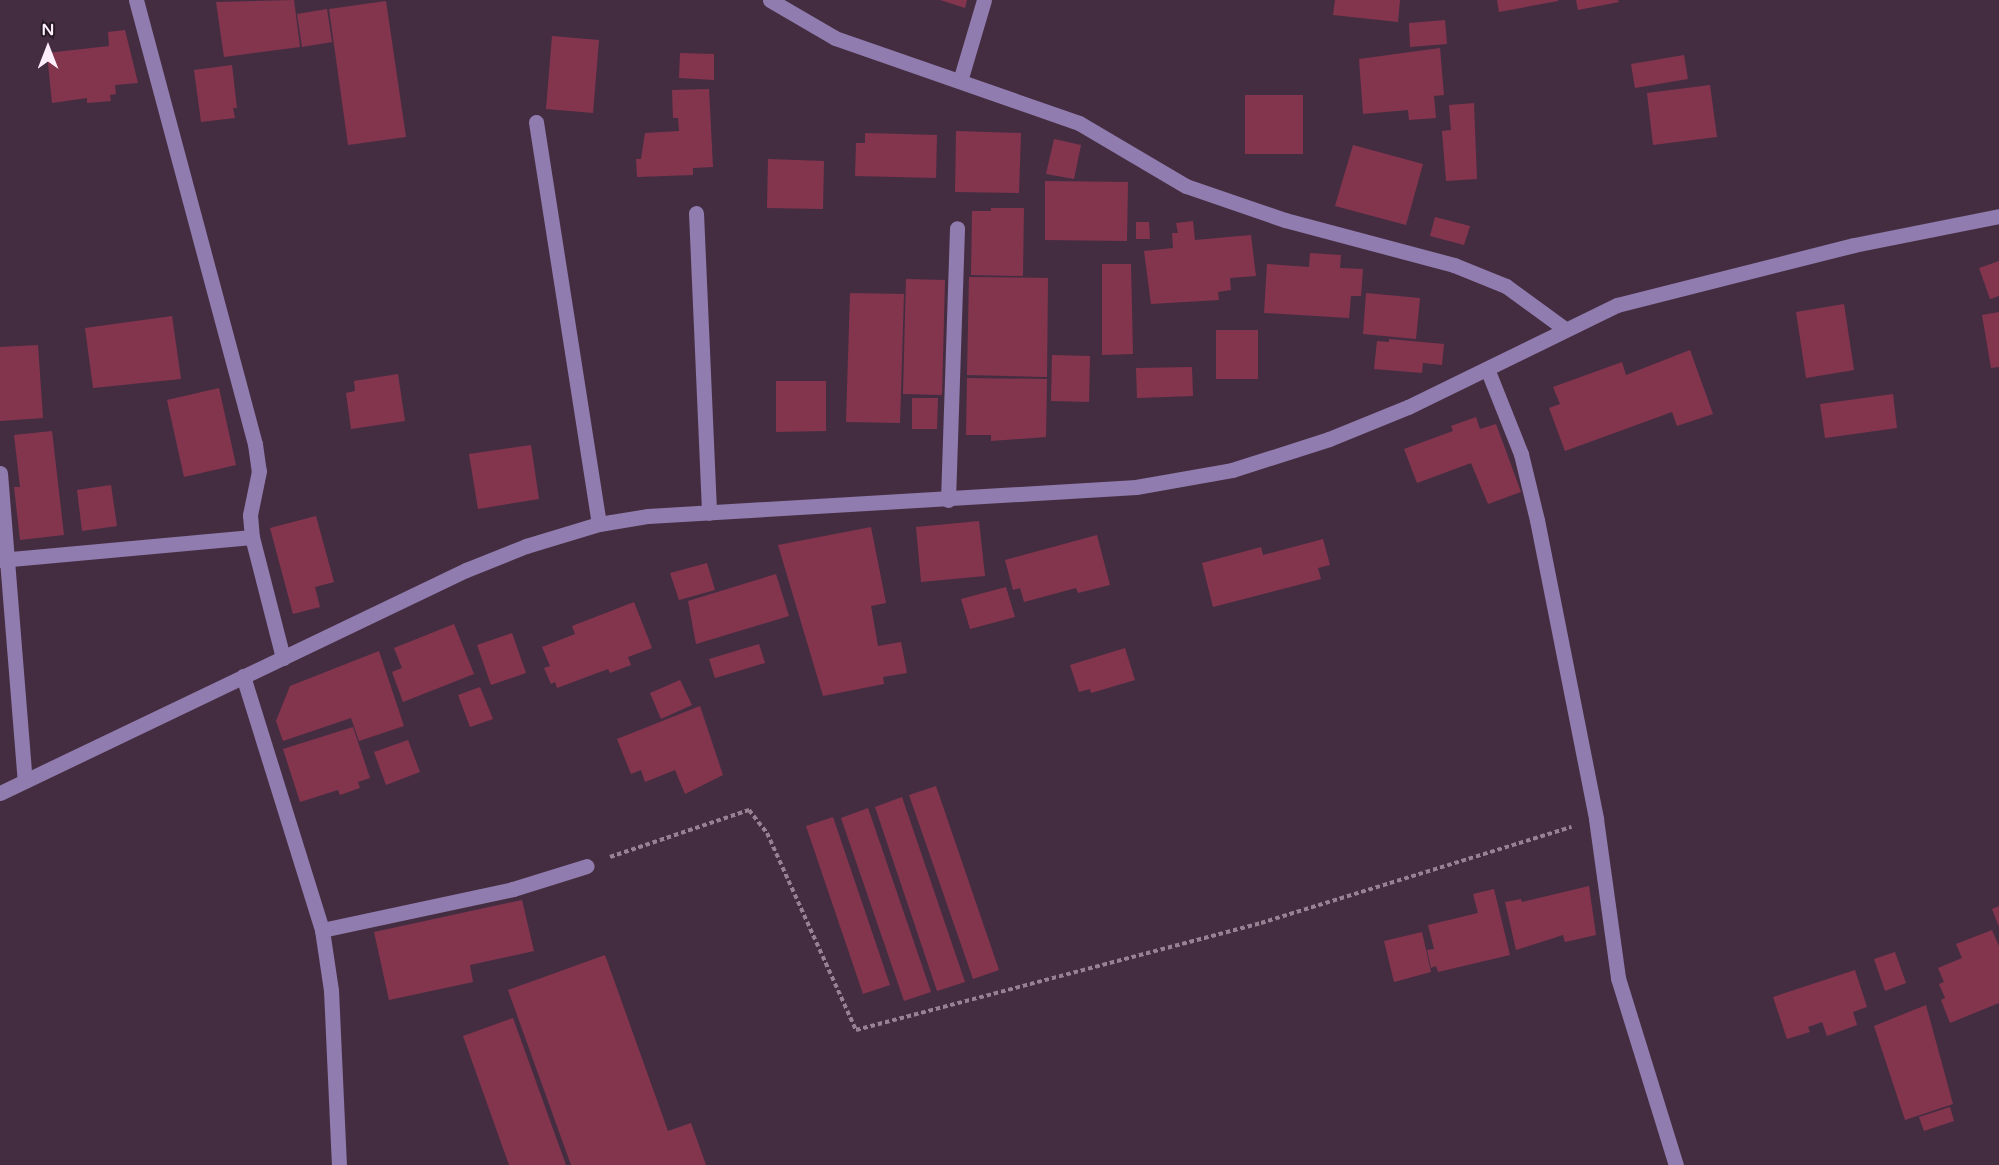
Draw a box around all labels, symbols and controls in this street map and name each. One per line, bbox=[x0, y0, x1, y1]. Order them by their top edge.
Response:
north arrow bbox=[18, 18, 78, 78]
text: N bbox=[42, 20, 54, 40]

